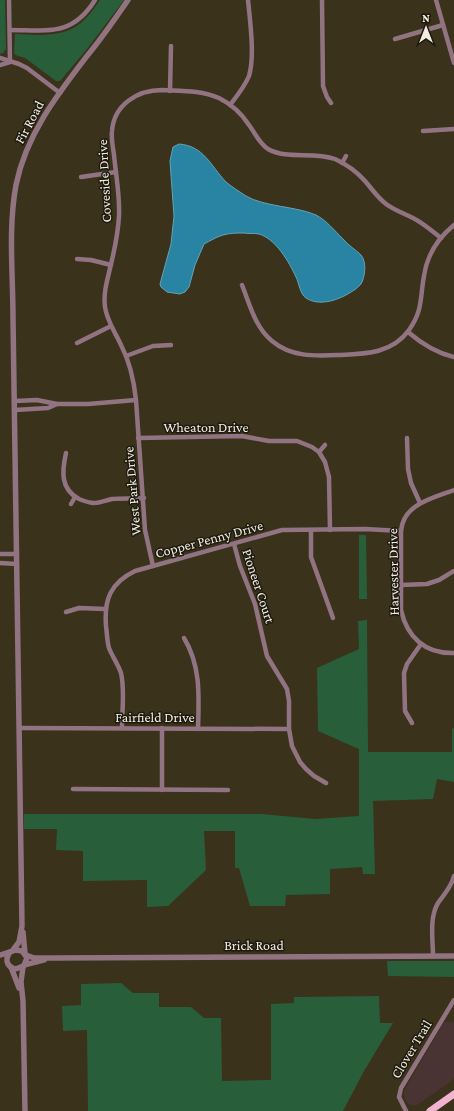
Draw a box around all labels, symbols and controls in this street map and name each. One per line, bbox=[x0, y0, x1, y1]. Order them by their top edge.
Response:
north arrow bbox=[406, 8, 446, 48]
text: N bbox=[422, 12, 430, 24]
street label: Fir Road bbox=[11, 97, 47, 146]
street label: Coveside Drive bbox=[94, 139, 114, 223]
street label: Wheaton Drive bbox=[163, 419, 249, 435]
street label: West Park Drive bbox=[120, 446, 144, 536]
street label: Copper Penny Drive bbox=[153, 517, 265, 561]
street label: Harvester Drive bbox=[384, 528, 402, 616]
street label: Pioneer Court bbox=[239, 547, 279, 626]
street label: Fairfield Drive bbox=[115, 709, 195, 725]
street label: Brick Road bbox=[224, 937, 284, 953]
street label: Clover Trail bbox=[387, 1017, 435, 1081]

